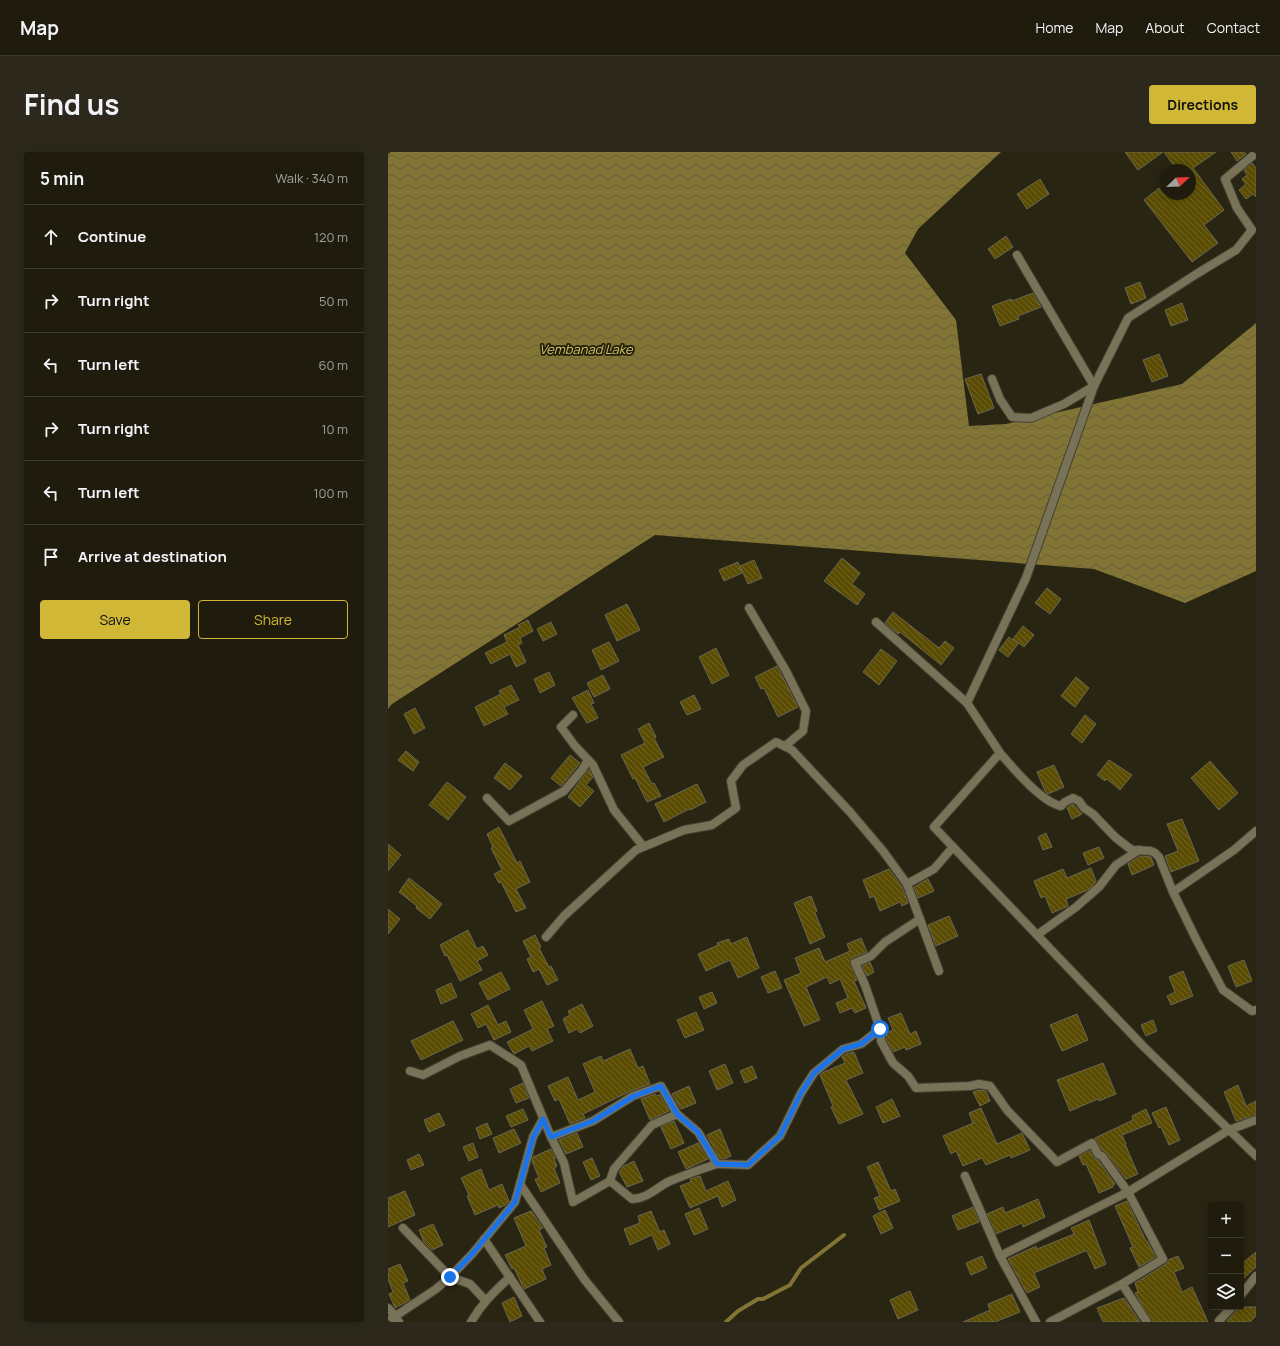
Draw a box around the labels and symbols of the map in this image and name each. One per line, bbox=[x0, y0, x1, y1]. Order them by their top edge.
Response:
north arrow bbox=[1160, 164, 1196, 200]
water label: Vembanad Lake bbox=[539, 340, 634, 358]
route start bbox=[871, 1020, 889, 1038]
route end bbox=[441, 1268, 459, 1286]

